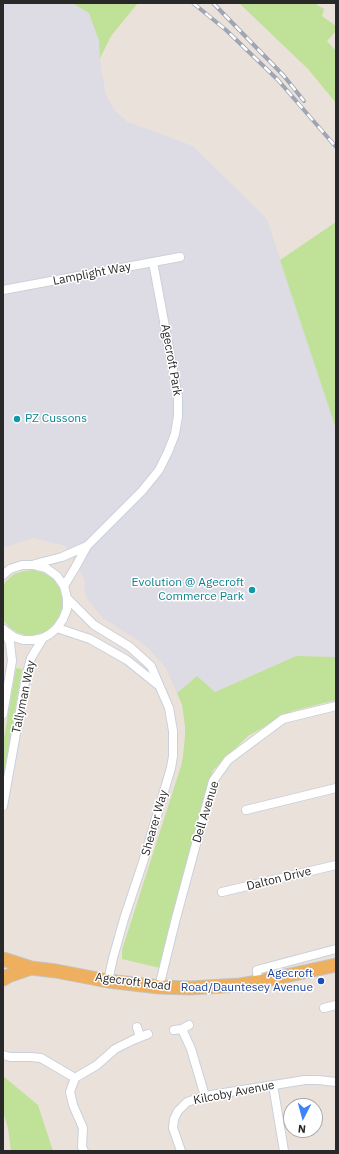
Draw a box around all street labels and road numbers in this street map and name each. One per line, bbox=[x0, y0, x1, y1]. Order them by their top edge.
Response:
street label: Lamplight Way bbox=[52, 259, 132, 289]
street label: Agecroft Park bbox=[158, 323, 184, 397]
street label: Tallyman Way bbox=[9, 659, 39, 735]
street label: Dell Avenue bbox=[190, 779, 222, 845]
street label: Shearer Way bbox=[139, 788, 171, 858]
street label: Dalton Drive bbox=[245, 864, 313, 894]
street label: Agecroft Road bbox=[94, 970, 172, 994]
street label: Kilcoby Avenue bbox=[192, 1078, 276, 1108]

